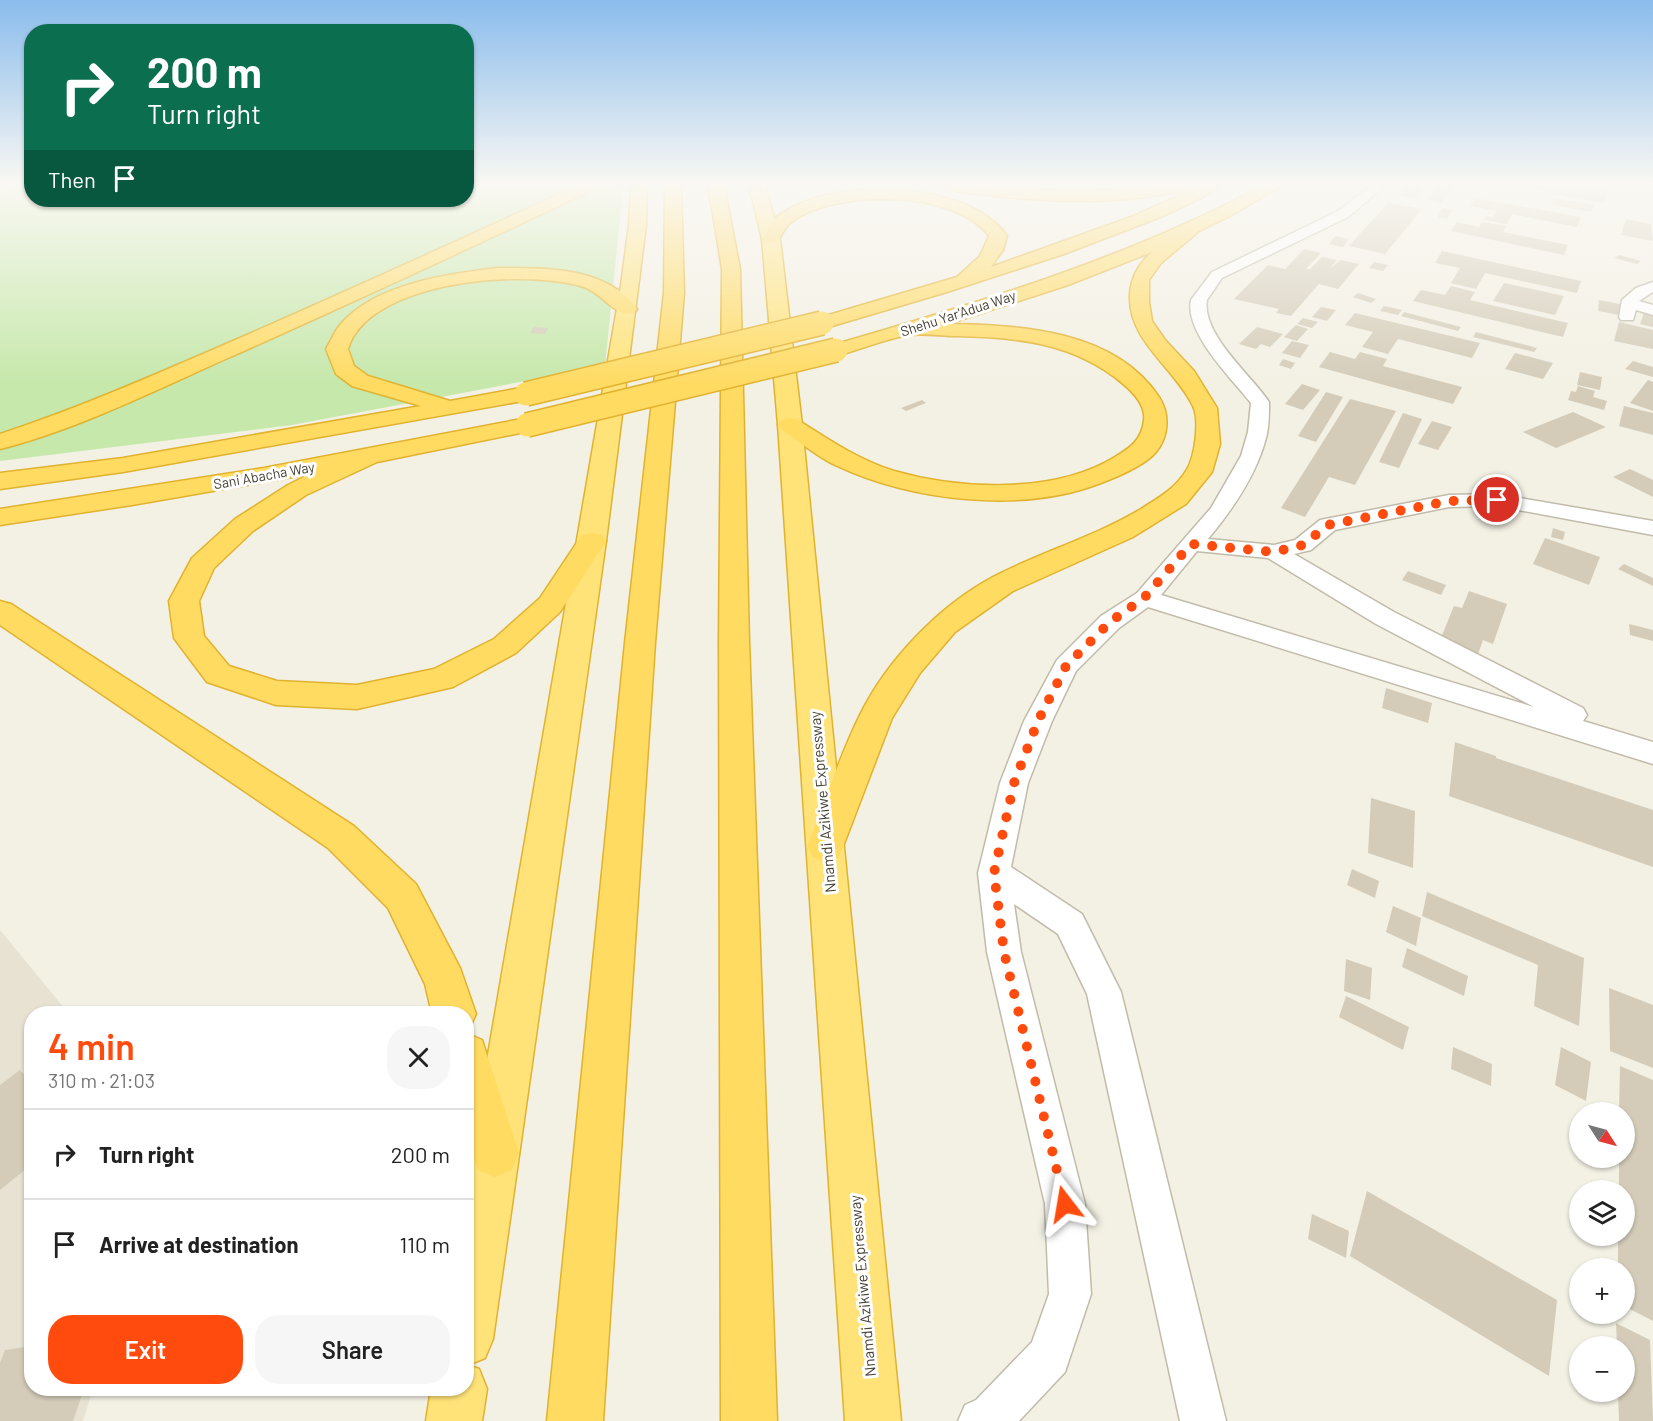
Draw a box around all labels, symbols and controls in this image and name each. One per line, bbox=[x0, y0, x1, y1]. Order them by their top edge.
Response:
text: 200 m bbox=[147, 46, 262, 96]
icon: right bbox=[48, 48, 126, 126]
text: Turn right bbox=[147, 97, 261, 129]
icon: arrive bbox=[108, 162, 141, 195]
text: Then bbox=[48, 166, 96, 192]
street label: Shehu Yar'Adua Way bbox=[898, 286, 1018, 340]
street label: Sani Abacha Way bbox=[212, 458, 316, 492]
pin bbox=[1471, 474, 1522, 525]
icon: arrive bbox=[1480, 483, 1513, 516]
street label: Nnamdi Azikiwe Expressway bbox=[805, 710, 839, 894]
text: 4 min bbox=[48, 1024, 135, 1067]
button: close bbox=[387, 1026, 450, 1089]
text: 310 m · 21:03 bbox=[48, 1068, 155, 1092]
north arrow bbox=[1569, 1102, 1635, 1168]
map controls bbox=[1569, 1102, 1635, 1402]
icon: right bbox=[48, 1138, 81, 1171]
text: Turn right bbox=[99, 1141, 194, 1167]
text: 200 m bbox=[391, 1141, 450, 1167]
position arrow bbox=[1033, 1172, 1097, 1236]
button: layers bbox=[1569, 1180, 1635, 1246]
street label: Nnamdi Azikiwe Expressway bbox=[845, 1194, 879, 1378]
icon: arrive bbox=[48, 1228, 81, 1261]
text: Arrive at destination bbox=[99, 1231, 298, 1257]
text: 110 m bbox=[400, 1231, 450, 1257]
button: + bbox=[1569, 1258, 1635, 1324]
button: Exit bbox=[48, 1315, 243, 1384]
button: Share bbox=[255, 1315, 450, 1384]
button: − bbox=[1569, 1336, 1635, 1402]

